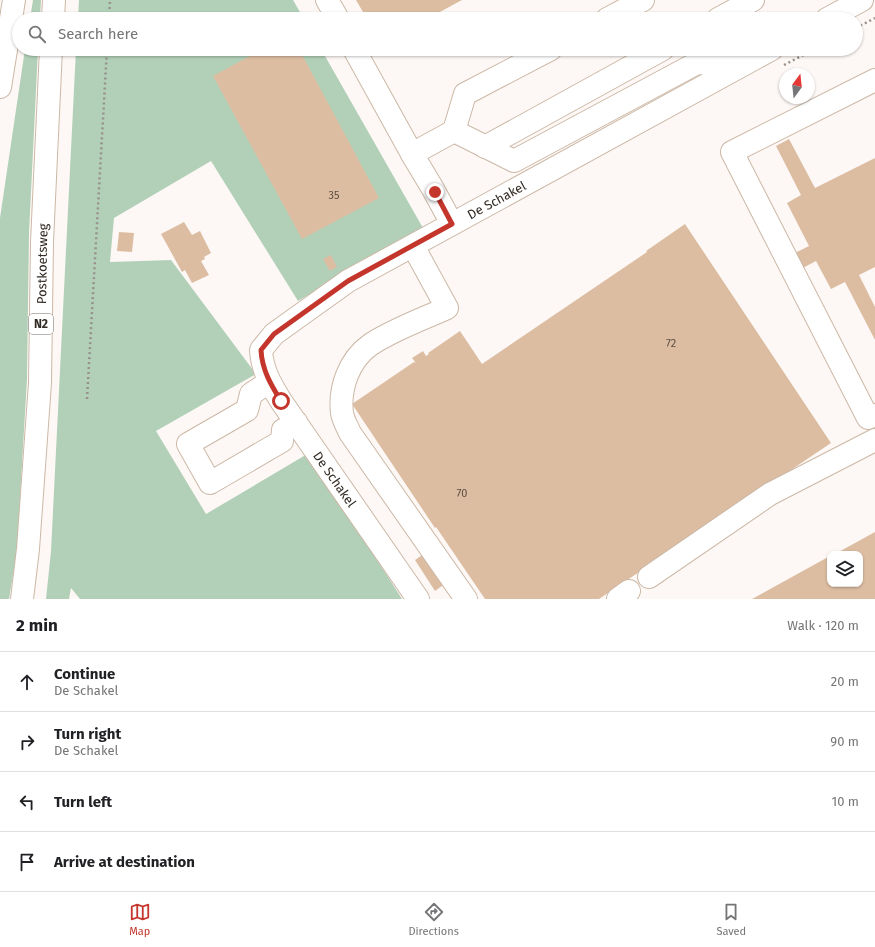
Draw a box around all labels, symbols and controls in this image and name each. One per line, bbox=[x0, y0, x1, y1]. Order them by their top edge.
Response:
search box bbox=[12, 12, 863, 56]
icon: search bbox=[26, 23, 48, 45]
text: Search here bbox=[58, 25, 138, 43]
north arrow bbox=[779, 68, 815, 104]
street label: De Schakel bbox=[465, 178, 529, 222]
route end bbox=[426, 183, 444, 201]
house number: 35 bbox=[329, 189, 340, 202]
street label: Postkoetsweg bbox=[34, 223, 51, 304]
road number: N2 bbox=[29, 314, 53, 334]
house number: 72 bbox=[666, 337, 676, 350]
route start bbox=[272, 392, 290, 410]
street label: De Schakel bbox=[310, 449, 359, 510]
house number: 70 bbox=[457, 487, 467, 500]
map controls bbox=[827, 551, 863, 587]
button: layers bbox=[827, 551, 863, 587]
text: 2 min bbox=[16, 615, 58, 636]
text: Walk · 120 m bbox=[787, 618, 859, 633]
text: Continue bbox=[54, 665, 115, 683]
icon: ahead bbox=[16, 671, 38, 693]
text: 20 m bbox=[831, 674, 859, 689]
text: De Schakel bbox=[54, 683, 118, 698]
text: Turn right bbox=[54, 725, 121, 743]
icon: right bbox=[16, 731, 38, 753]
text: 90 m bbox=[830, 734, 859, 749]
text: De Schakel bbox=[54, 743, 118, 758]
icon: left bbox=[16, 791, 38, 813]
text: Turn left bbox=[54, 793, 112, 811]
text: 10 m bbox=[832, 794, 859, 809]
icon: arrive bbox=[16, 851, 38, 873]
text: Arrive at destination bbox=[54, 853, 195, 871]
tab: Map bbox=[129, 901, 151, 938]
tab: Directions bbox=[408, 901, 459, 938]
tab: Saved bbox=[716, 901, 746, 938]

